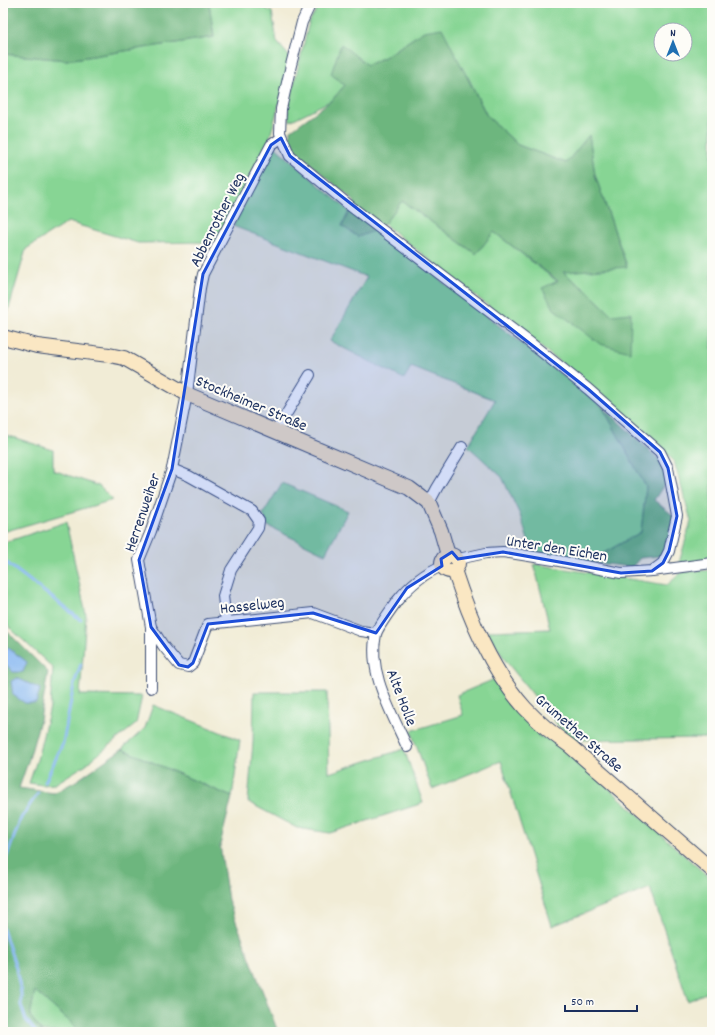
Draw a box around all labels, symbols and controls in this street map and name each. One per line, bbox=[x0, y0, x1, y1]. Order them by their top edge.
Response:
north arrow bbox=[653, 22, 693, 62]
text: N bbox=[670, 26, 676, 42]
street label: Abbenrother Weg bbox=[185, 169, 252, 271]
street label: Stockheimer Straße bbox=[192, 370, 310, 438]
street label: Herrenweiher bbox=[119, 470, 168, 555]
street label: Unter den Eichen bbox=[505, 530, 609, 569]
street label: Hasselweg bbox=[219, 592, 285, 621]
street label: Alte Holle bbox=[379, 666, 422, 730]
street label: Grumether Straße bbox=[529, 689, 627, 779]
scale bar bbox=[565, 987, 637, 1013]
text: 50 m bbox=[571, 994, 594, 1011]

